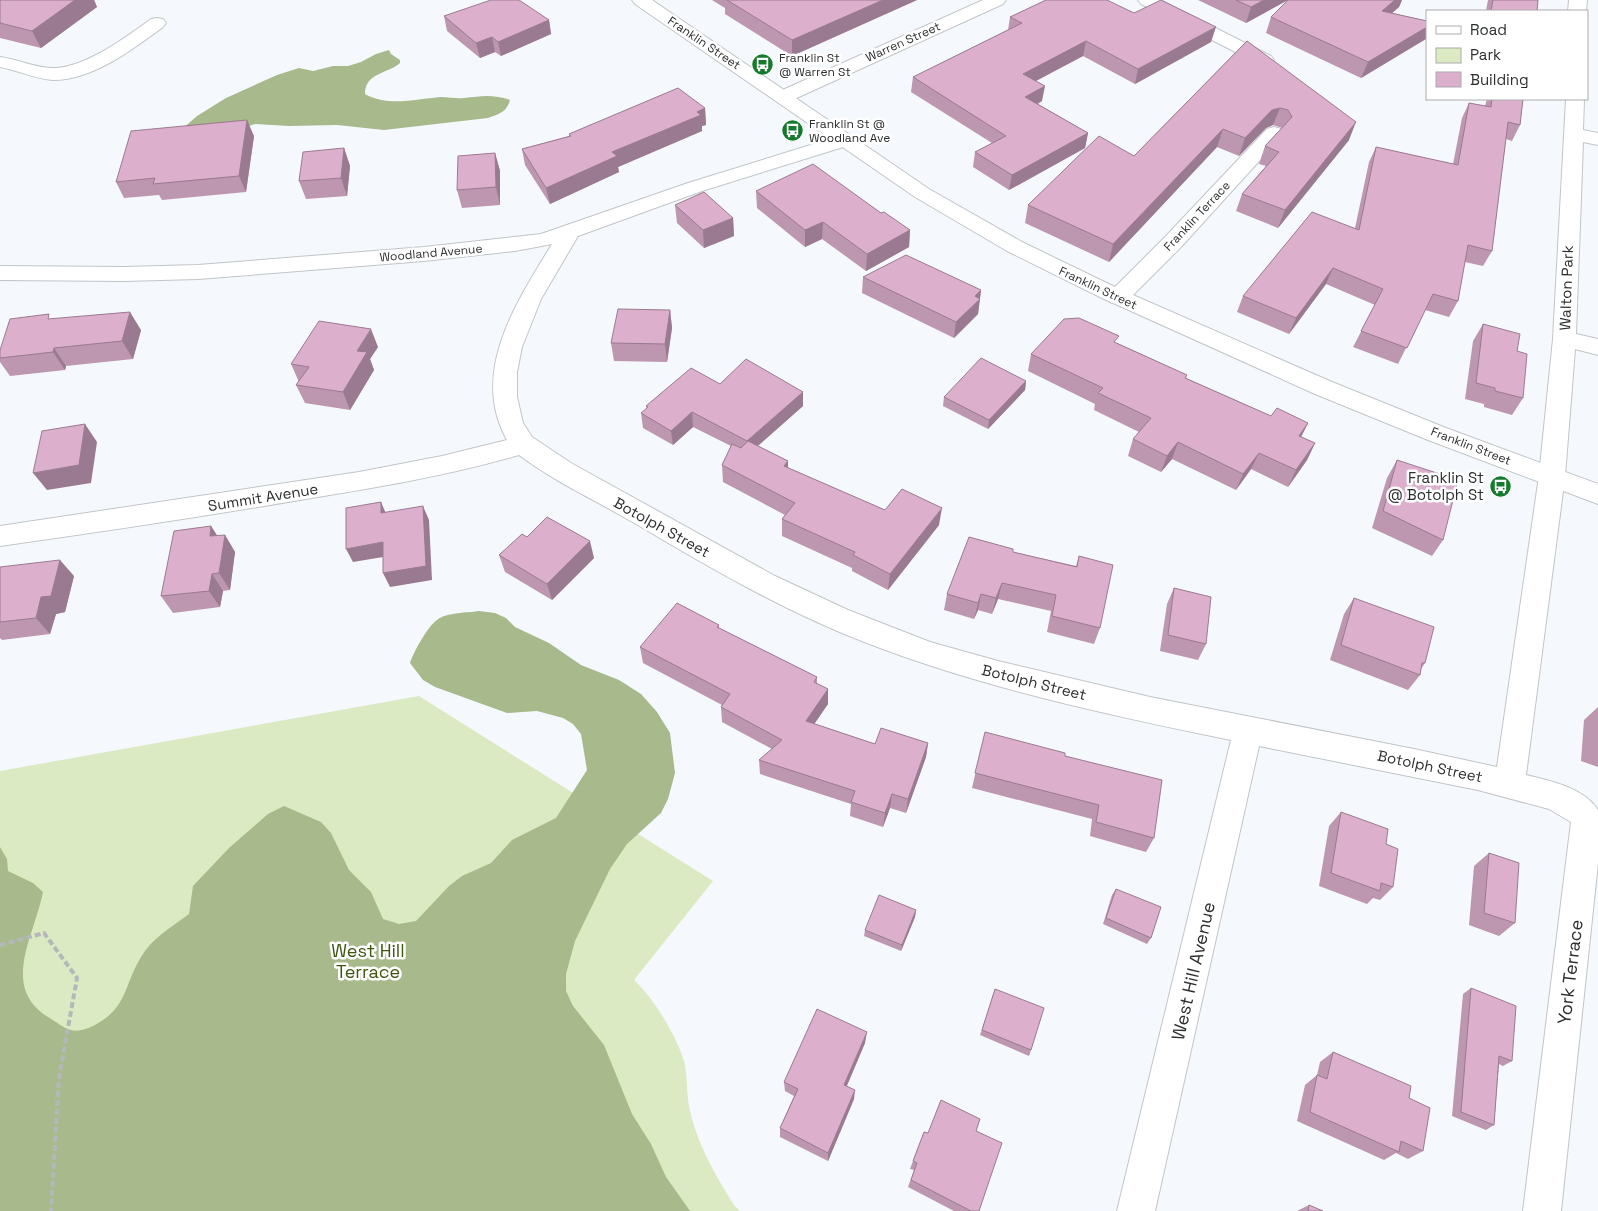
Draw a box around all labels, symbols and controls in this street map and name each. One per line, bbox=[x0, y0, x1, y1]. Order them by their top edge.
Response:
legend bbox=[1426, 10, 1588, 100]
street label: Franklin Street bbox=[664, 13, 744, 73]
street label: Warren Street bbox=[863, 18, 943, 66]
text: Road bbox=[1470, 20, 1507, 39]
text: Park bbox=[1470, 45, 1501, 64]
place label: Franklin St @ Warren St bbox=[779, 50, 851, 80]
bus stop icon: Franklin St @ Warren St bbox=[751, 53, 775, 77]
text: Building bbox=[1470, 70, 1529, 89]
place label: Franklin St @ Woodland Ave bbox=[809, 116, 890, 146]
bus stop icon: Franklin St @ Woodland Ave bbox=[781, 119, 805, 143]
street label: Franklin Terrace bbox=[1160, 178, 1234, 254]
street label: Woodland Avenue bbox=[379, 241, 483, 265]
street label: Walton Park bbox=[1555, 245, 1577, 331]
street label: Franklin Street bbox=[1056, 263, 1140, 313]
street label: Franklin Street bbox=[1429, 423, 1513, 469]
place label: Franklin St @ Botolph St bbox=[1387, 468, 1484, 504]
bus stop icon: Franklin St @ Botolph St bbox=[1488, 474, 1512, 498]
street label: Summit Avenue bbox=[207, 479, 320, 515]
street label: Botolph Street bbox=[611, 493, 713, 561]
street label: Botolph Street bbox=[980, 660, 1088, 704]
street label: Botolph Street bbox=[1376, 746, 1484, 786]
street label: West Hill Avenue bbox=[1166, 900, 1220, 1042]
street label: York Terrace bbox=[1552, 918, 1588, 1026]
park label: West Hill Terrace bbox=[331, 939, 405, 983]

